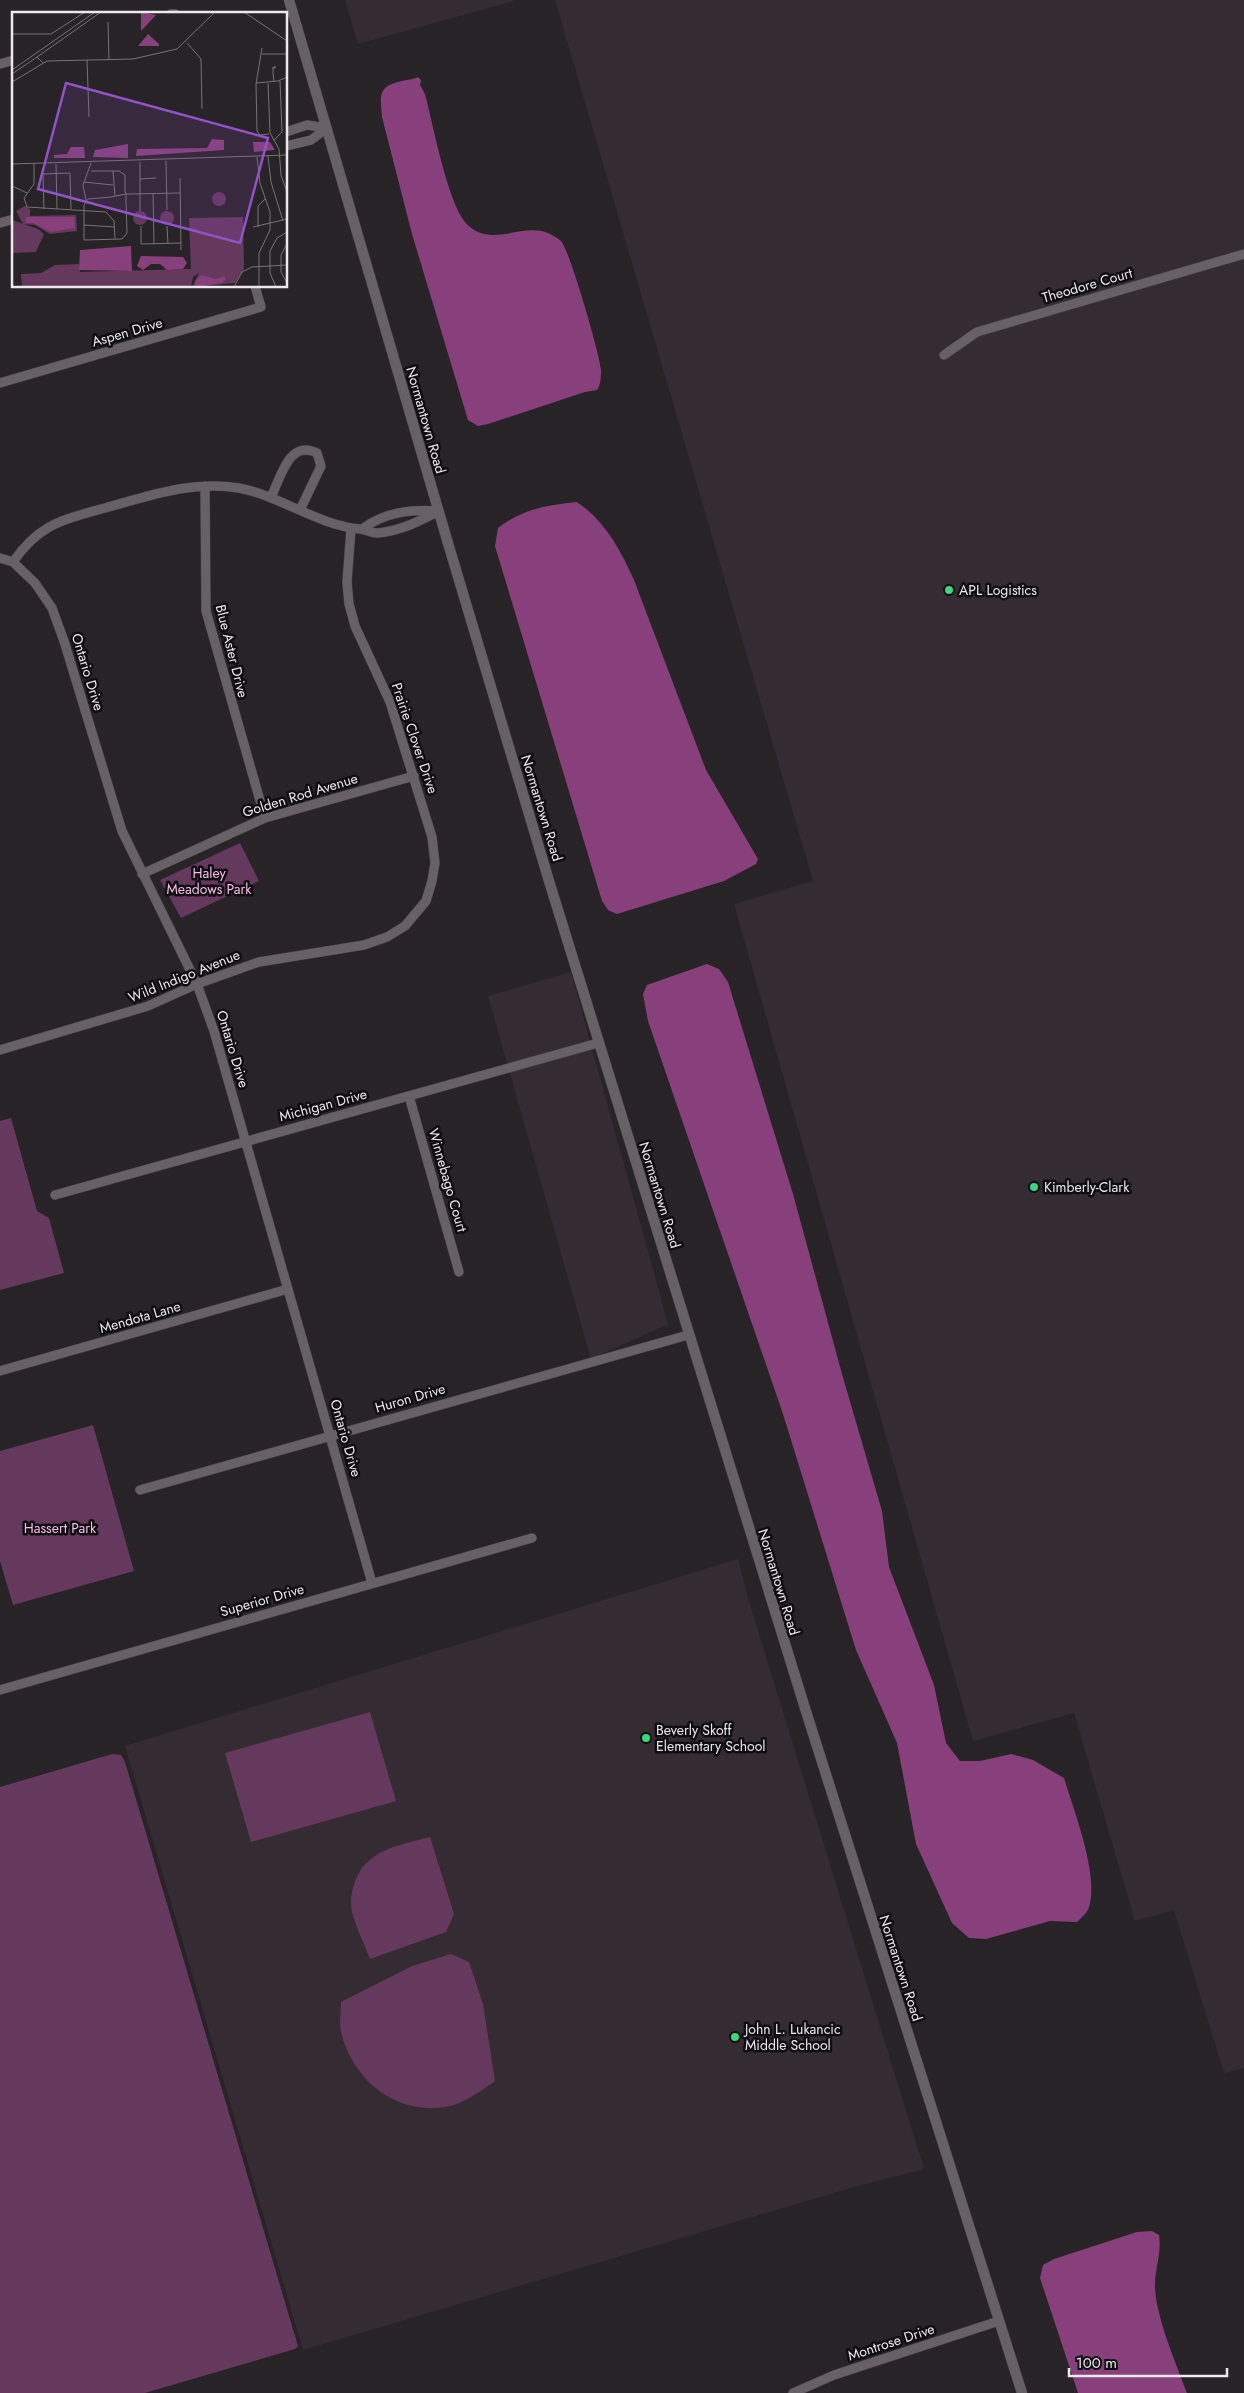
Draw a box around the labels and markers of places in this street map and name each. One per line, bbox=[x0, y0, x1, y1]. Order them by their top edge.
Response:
place label: APL Logistics bbox=[959, 580, 1037, 600]
marker: APL Logistics bbox=[943, 584, 955, 596]
place label: Kimberly-Clark bbox=[1044, 1177, 1130, 1197]
marker: Kimberly-Clark bbox=[1028, 1181, 1040, 1193]
place label: Beverly Skoff Elementary School bbox=[656, 1720, 766, 1756]
marker: Beverly Skoff Elementary School bbox=[640, 1732, 652, 1744]
place label: John L. Lukancic Middle School bbox=[743, 2019, 841, 2055]
marker: John L. Lukancic Middle School bbox=[729, 2031, 741, 2043]

